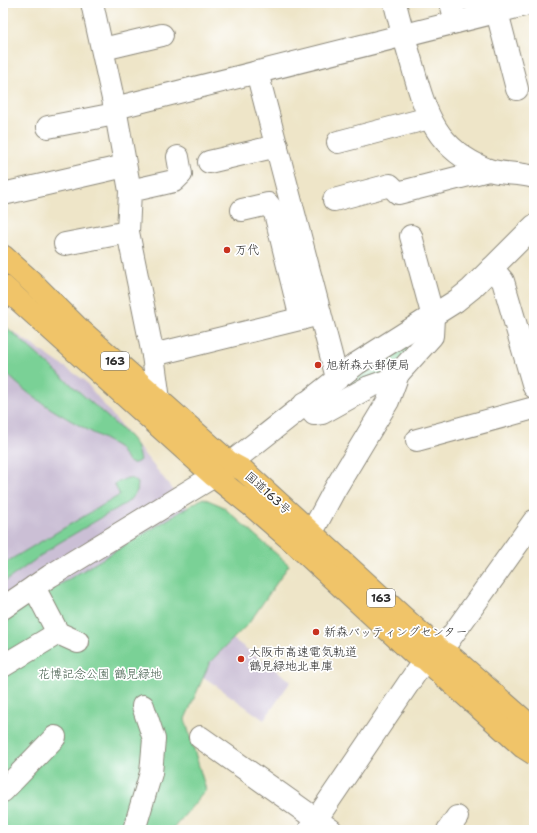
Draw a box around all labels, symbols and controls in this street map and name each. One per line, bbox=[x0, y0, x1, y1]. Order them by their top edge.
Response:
place label: 万代 bbox=[235, 242, 259, 258]
marker: 万代 bbox=[222, 245, 232, 255]
road number: 163 bbox=[101, 352, 129, 370]
place label: 旭新森六郵便局 bbox=[326, 357, 410, 373]
marker: 旭新森六郵便局 bbox=[313, 360, 323, 370]
street label: 国道163号 bbox=[242, 468, 294, 518]
road number: 163 bbox=[367, 589, 395, 607]
place label: 新森バッティングセンター bbox=[324, 624, 468, 640]
marker: 新森バッティングセンター bbox=[311, 627, 321, 637]
place label: 大阪市高速電気軌道 鶴見緑地北車庫 bbox=[249, 644, 357, 674]
marker: 大阪市高速電気軌道 鶴見緑地北車庫 bbox=[236, 654, 246, 664]
park label: 花博記念公園 鶴見緑地 bbox=[38, 666, 162, 682]

